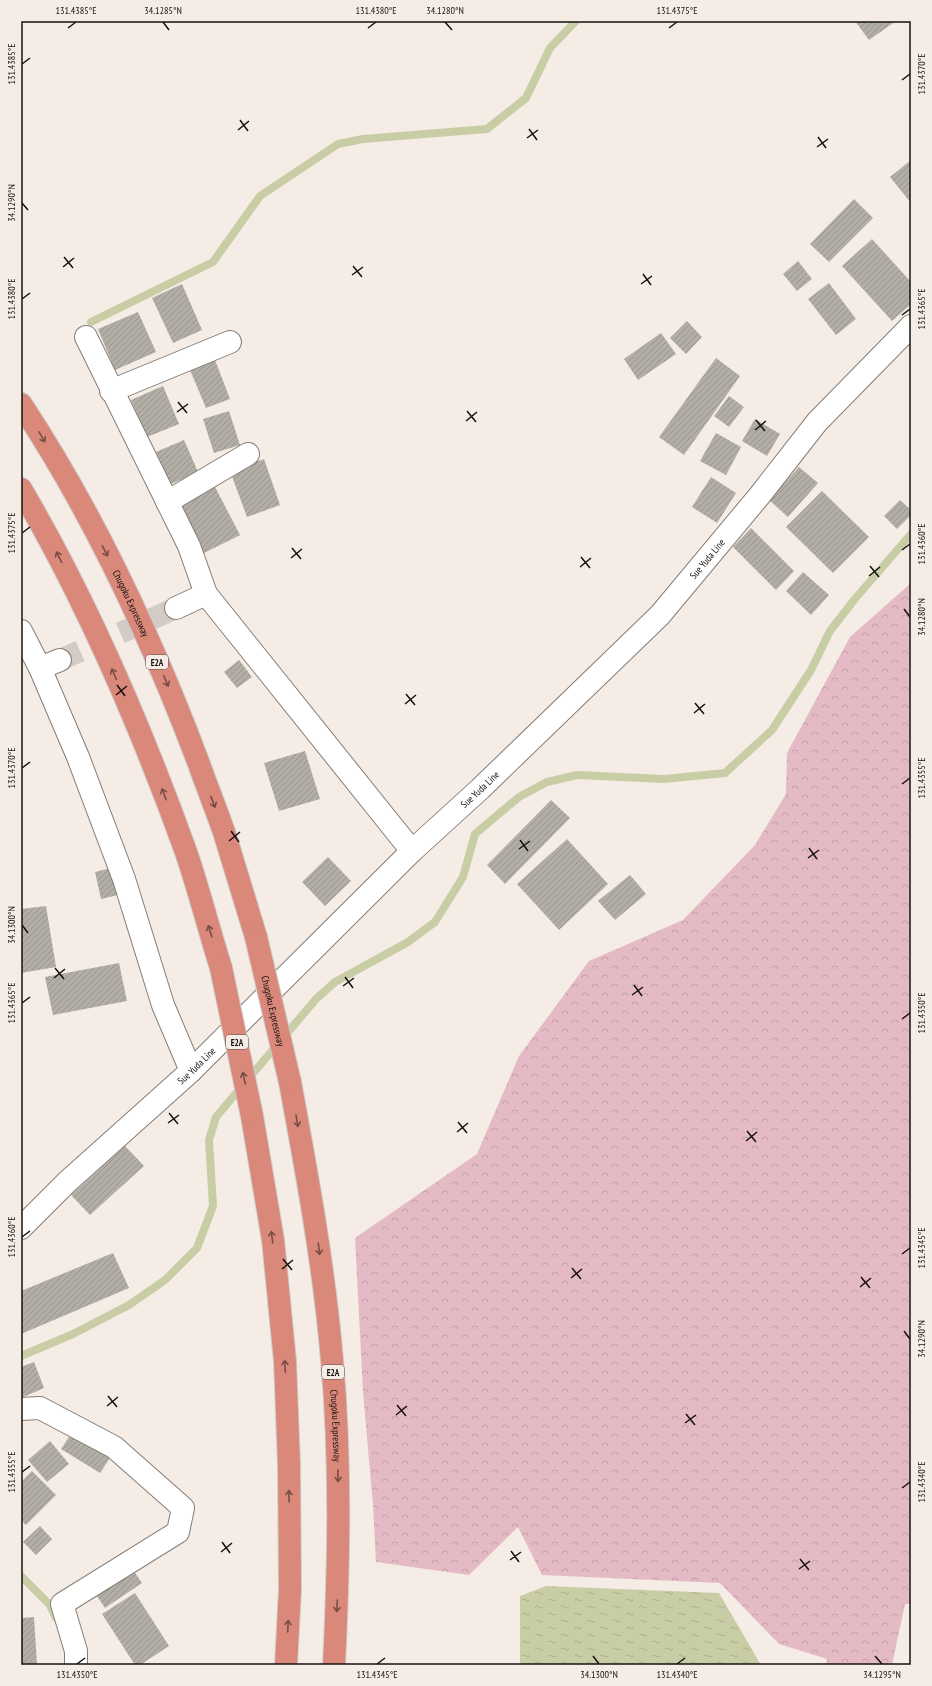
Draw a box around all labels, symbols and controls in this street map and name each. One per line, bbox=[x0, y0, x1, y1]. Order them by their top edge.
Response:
text: 131.4385°E bbox=[56, 4, 97, 17]
text: 34.1285°N bbox=[144, 4, 182, 17]
text: 131.4380°E bbox=[356, 4, 397, 17]
text: 34.1280°N bbox=[426, 4, 464, 17]
text: 131.4375°E bbox=[657, 4, 698, 17]
text: 131.4385°E bbox=[5, 44, 18, 85]
text: 131.4370°E bbox=[915, 54, 928, 95]
text: 34.1290°N bbox=[5, 184, 18, 222]
text: 131.4380°E bbox=[5, 279, 18, 320]
text: 131.4365°E bbox=[915, 289, 928, 330]
one-way arrow bbox=[38, 431, 46, 443]
text: 131.4375°E bbox=[5, 513, 18, 554]
text: 131.4360°E bbox=[915, 524, 928, 565]
street label: Sue Yuda Line bbox=[686, 536, 727, 581]
one-way arrow bbox=[102, 545, 109, 557]
one-way arrow bbox=[55, 551, 62, 563]
street label: Chugoku Expressway bbox=[110, 568, 153, 639]
text: 34.1280°N bbox=[915, 598, 928, 636]
road number: E2A bbox=[146, 655, 168, 669]
one-way arrow bbox=[110, 669, 118, 681]
one-way arrow bbox=[162, 675, 170, 687]
text: 131.4370°E bbox=[5, 748, 18, 789]
text: 131.4355°E bbox=[915, 758, 928, 799]
street label: Sue Yuda Line bbox=[458, 768, 502, 810]
one-way arrow bbox=[160, 788, 167, 801]
one-way arrow bbox=[209, 796, 217, 808]
text: 34.1300°N bbox=[5, 906, 18, 944]
one-way arrow bbox=[206, 925, 213, 938]
street label: Chugoku Expressway bbox=[259, 974, 288, 1048]
text: 131.4365°E bbox=[5, 983, 18, 1024]
text: 131.4350°E bbox=[915, 993, 928, 1034]
road number: E2A bbox=[226, 1035, 248, 1049]
street label: Sue Yuda Line bbox=[174, 1044, 218, 1087]
one-way arrow bbox=[240, 1072, 248, 1085]
one-way arrow bbox=[293, 1114, 301, 1127]
text: 131.4360°E bbox=[5, 1217, 18, 1258]
text: 131.4345°E bbox=[915, 1228, 928, 1269]
one-way arrow bbox=[268, 1231, 276, 1244]
one-way arrow bbox=[315, 1242, 323, 1255]
text: 34.1290°N bbox=[915, 1320, 928, 1358]
one-way arrow bbox=[281, 1360, 288, 1373]
road number: E2A bbox=[322, 1365, 344, 1379]
street label: Chugoku Expressway bbox=[328, 1389, 344, 1462]
text: 131.4355°E bbox=[5, 1452, 18, 1493]
text: 131.4340°E bbox=[915, 1462, 928, 1503]
one-way arrow bbox=[334, 1469, 342, 1482]
one-way arrow bbox=[285, 1490, 293, 1503]
one-way arrow bbox=[333, 1599, 340, 1612]
one-way arrow bbox=[285, 1620, 292, 1633]
text: 131.4350°E bbox=[57, 1668, 98, 1681]
text: 131.4345°E bbox=[357, 1668, 398, 1681]
text: 34.1300°N bbox=[580, 1668, 618, 1681]
text: 131.4340°E bbox=[657, 1668, 698, 1681]
text: 34.1295°N bbox=[863, 1668, 901, 1681]

